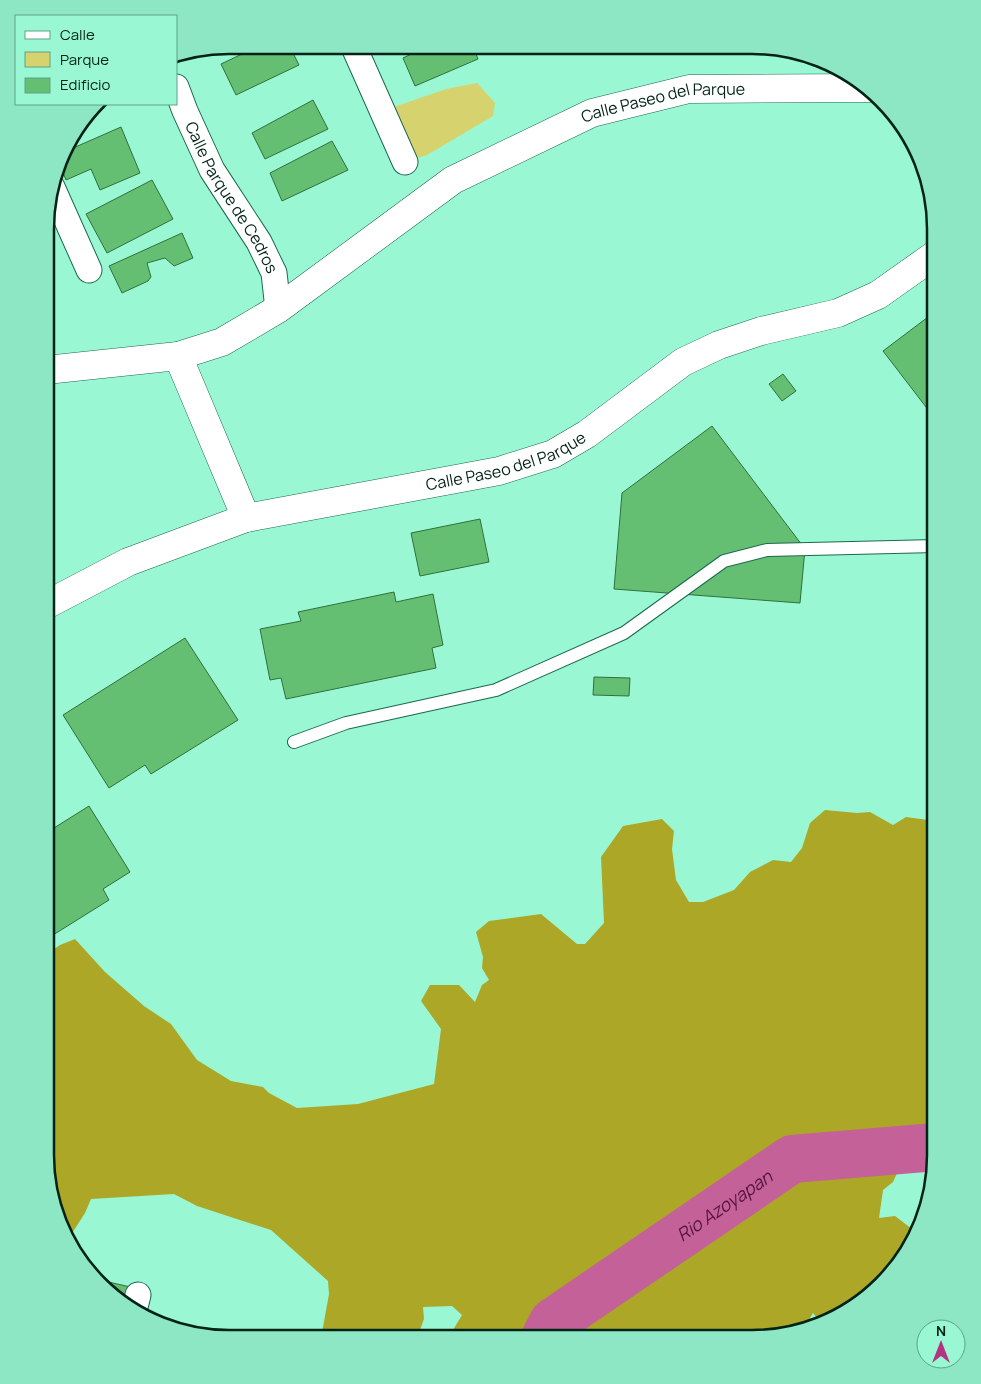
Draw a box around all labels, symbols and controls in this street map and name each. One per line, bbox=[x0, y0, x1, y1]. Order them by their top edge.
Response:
legend bbox=[15, 15, 178, 105]
text: Calle bbox=[60, 24, 95, 45]
text: Parque bbox=[60, 49, 109, 70]
text: Edificio bbox=[60, 74, 111, 95]
street label: Calle Paseo del Parque bbox=[577, 78, 745, 128]
street label: Calle Parque de Cedros bbox=[180, 118, 283, 277]
street label: Calle Paseo del Parque bbox=[424, 426, 590, 495]
water label: Rio Azoyapan bbox=[672, 1163, 778, 1246]
north arrow bbox=[916, 1319, 966, 1369]
text: N bbox=[936, 1321, 946, 1340]

